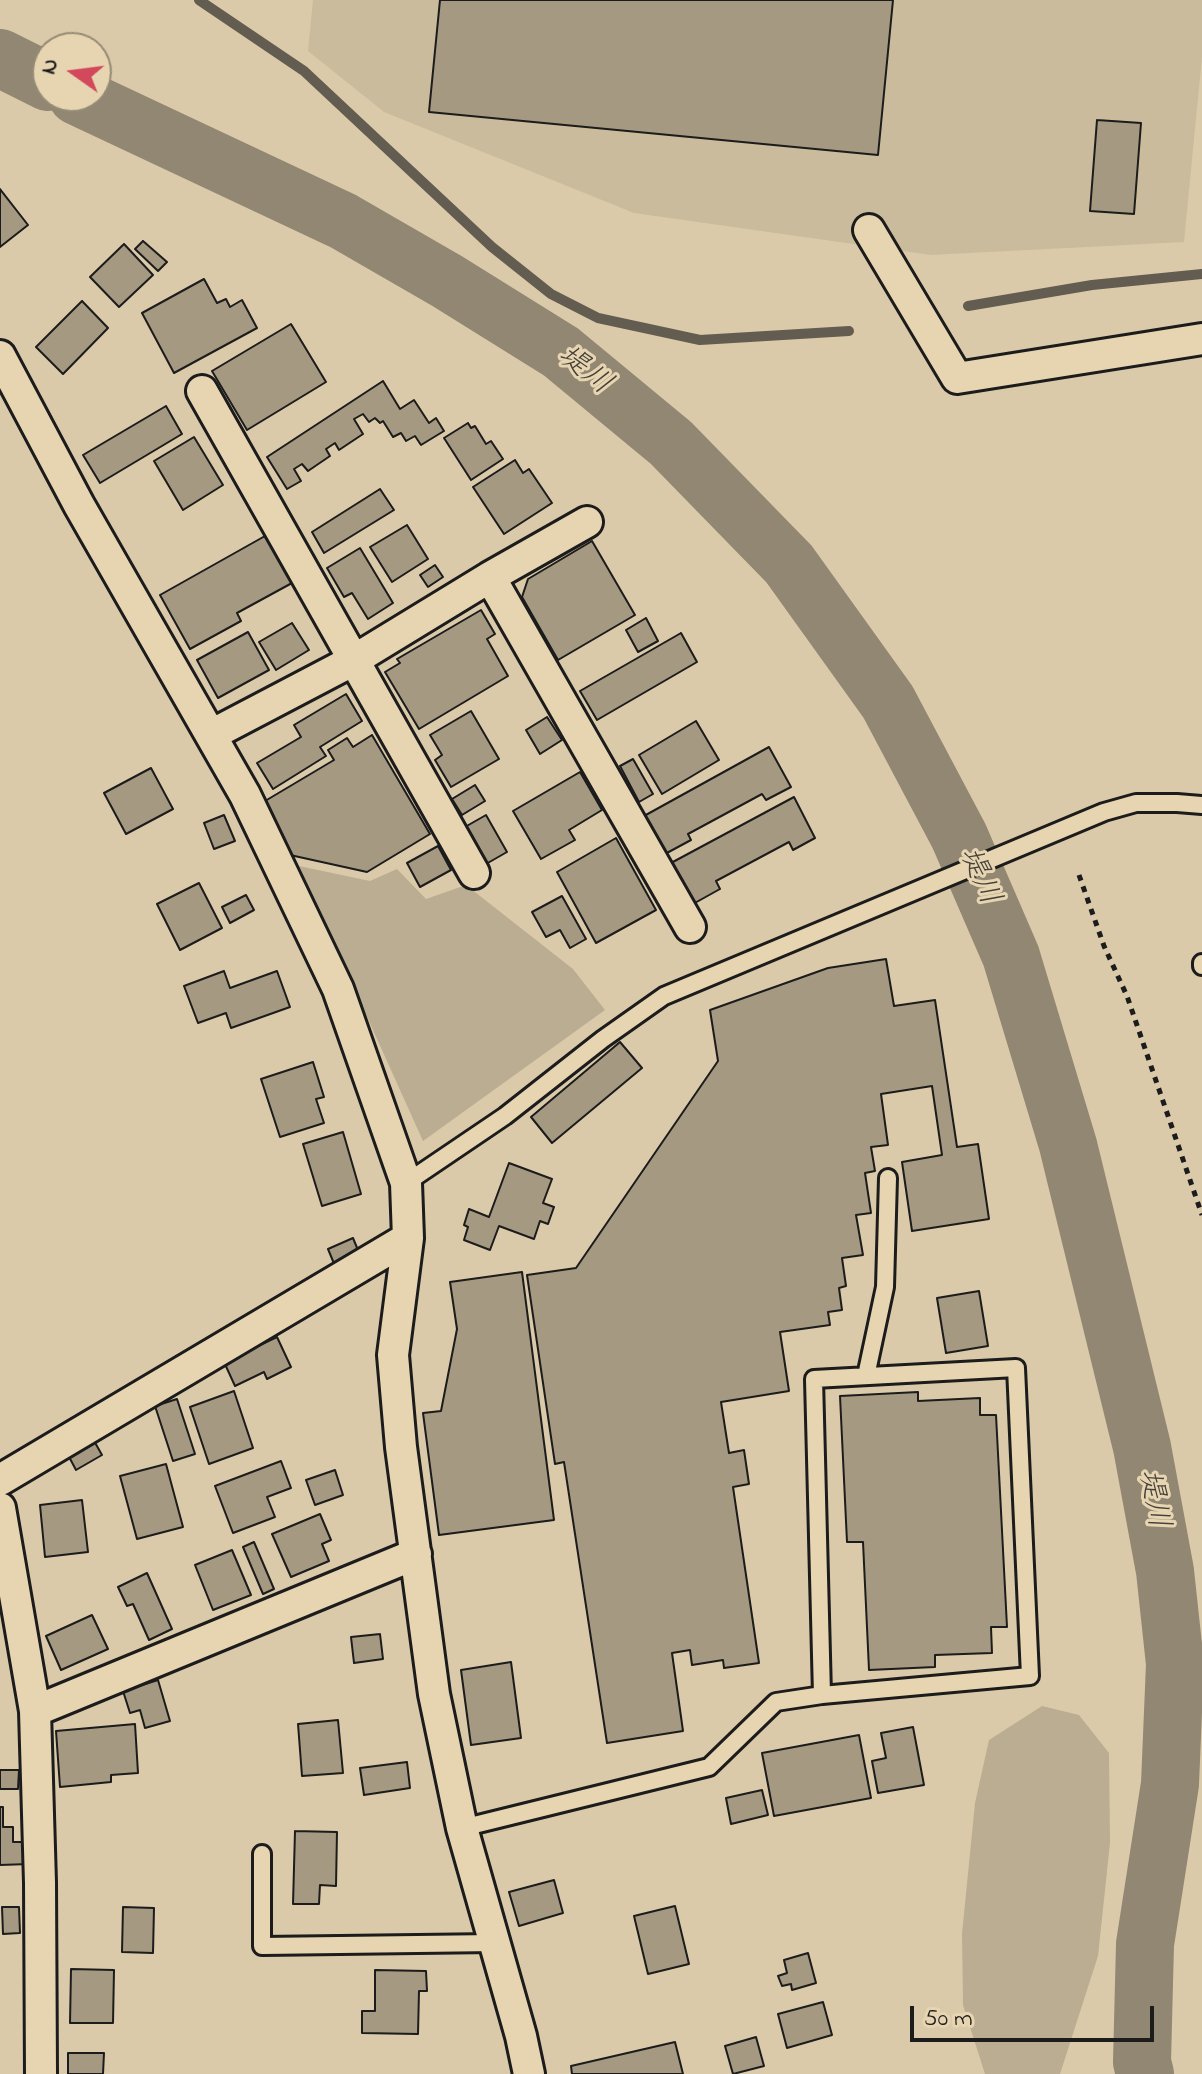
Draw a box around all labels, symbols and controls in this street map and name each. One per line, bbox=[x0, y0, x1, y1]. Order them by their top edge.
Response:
north arrow bbox=[32, 32, 112, 112]
text: N bbox=[33, 56, 68, 78]
water label: 堤川 bbox=[548, 339, 618, 405]
water label: 堤川 bbox=[948, 842, 1006, 912]
water label: 堤川 bbox=[1128, 1466, 1174, 1532]
scale bar bbox=[914, 1990, 1158, 2040]
text: 50 m bbox=[924, 2002, 973, 2037]

